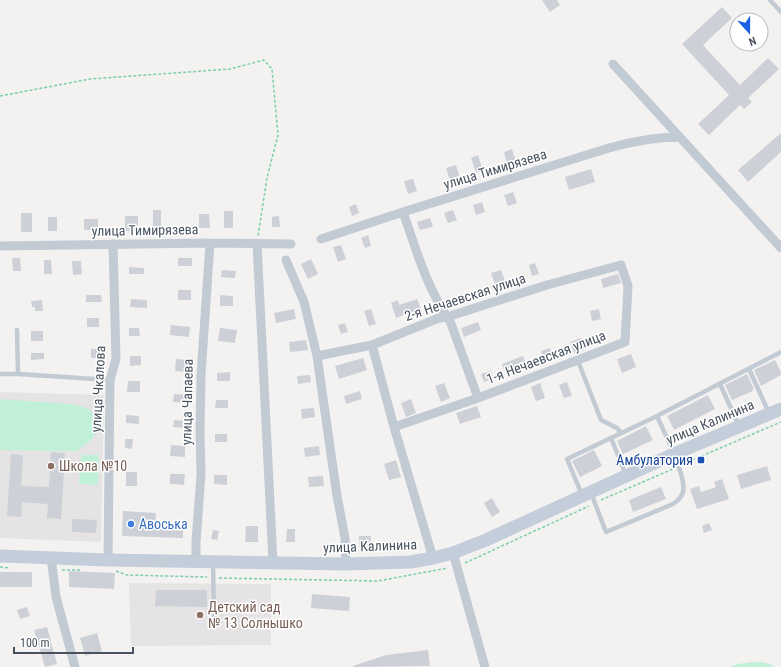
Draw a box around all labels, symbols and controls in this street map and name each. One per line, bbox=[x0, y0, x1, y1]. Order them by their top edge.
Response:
north arrow bbox=[729, 12, 769, 52]
text: N bbox=[747, 34, 758, 48]
street label: улица Тимирязева bbox=[442, 146, 548, 192]
street label: улица Тимирязева bbox=[91, 221, 199, 239]
street label: 2-я Нечаевская улица bbox=[402, 270, 528, 324]
street label: 1-я Нечаевская улица bbox=[484, 327, 608, 387]
street label: улица Чкалова bbox=[88, 345, 108, 433]
street label: улица Чапаева bbox=[178, 359, 196, 445]
street label: улица Калинина bbox=[664, 396, 756, 448]
place label: Амбулатория bbox=[616, 452, 693, 468]
marker: Амбулатория bbox=[696, 455, 706, 465]
place label: Школа №10 bbox=[59, 458, 127, 474]
marker: Школа №10 bbox=[46, 461, 56, 471]
place label: Авоська bbox=[139, 516, 188, 532]
marker: Авоська bbox=[126, 519, 136, 529]
street label: улица Калинина bbox=[323, 536, 417, 556]
place label: Детский сад № 13 Солнышко bbox=[208, 599, 303, 631]
marker: Детский сад № 13 Солнышко bbox=[195, 610, 205, 620]
scale bar bbox=[14, 629, 133, 655]
text: 100 m bbox=[20, 636, 50, 650]

